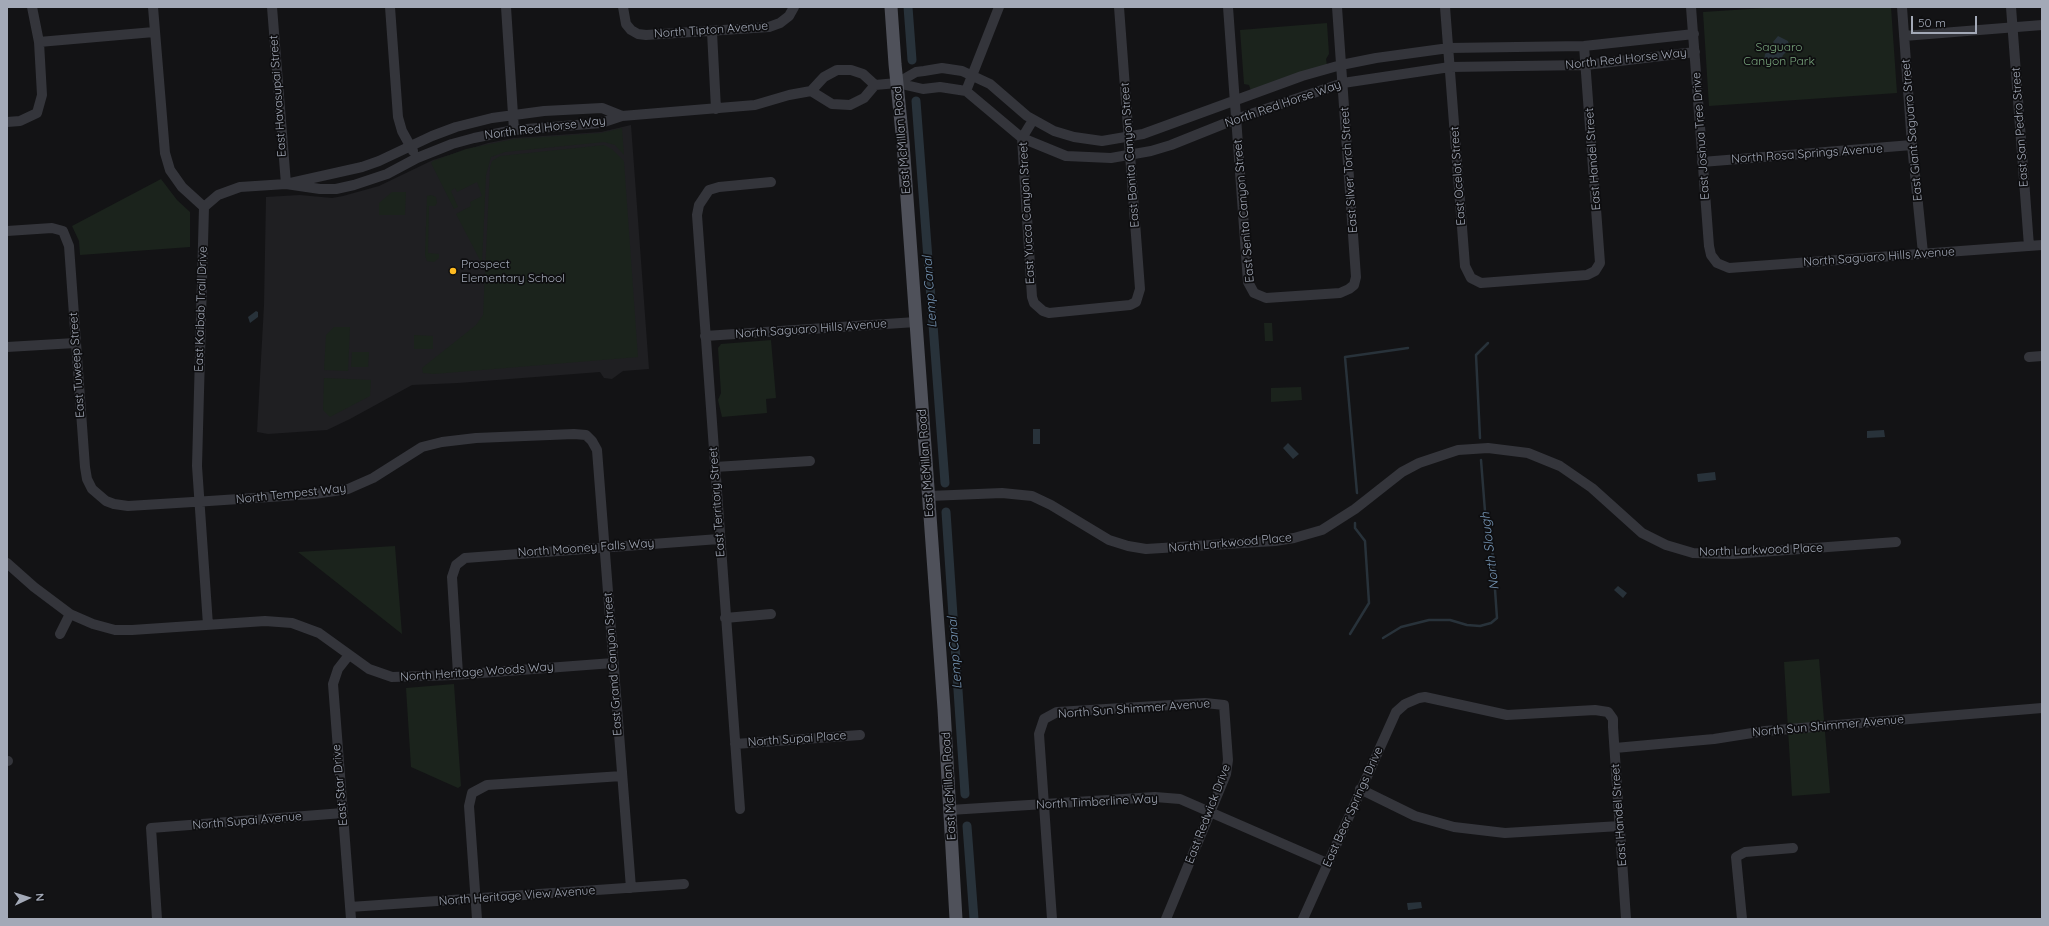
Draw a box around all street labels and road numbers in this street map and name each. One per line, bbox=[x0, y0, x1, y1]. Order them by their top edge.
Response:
street label: North Tipton Avenue bbox=[653, 19, 769, 41]
street label: East Havasupai Street bbox=[267, 35, 289, 157]
street label: North Red Horse Way bbox=[1565, 45, 1687, 73]
street label: East Giant Saguaro Street bbox=[1899, 58, 1925, 202]
street label: East San Pedro Street bbox=[2009, 67, 2031, 187]
street label: East Joshua Tree Drive bbox=[1689, 72, 1713, 200]
street label: North Red Horse Way bbox=[1223, 77, 1343, 131]
street label: East Bonita Canyon Street bbox=[1118, 82, 1142, 228]
street label: East McMillan Road bbox=[890, 85, 914, 195]
street label: East Silver Torch Street bbox=[1337, 106, 1361, 234]
street label: East Handel Street bbox=[1582, 107, 1604, 211]
street label: North Red Horse Way bbox=[484, 113, 606, 143]
street label: East Ocelot Street bbox=[1447, 126, 1469, 226]
street label: East Senita Canyon Street bbox=[1231, 139, 1257, 283]
street label: East Yucca Canyon Street bbox=[1016, 142, 1038, 284]
street label: North Rosa Springs Avenue bbox=[1731, 142, 1883, 166]
street label: North Saguaro Hills Avenue bbox=[1803, 245, 1955, 269]
street label: East Kaibab Trail Drive bbox=[192, 246, 210, 372]
street label: East Tuweep Street bbox=[66, 312, 88, 418]
street label: North Saguaro Hills Avenue bbox=[735, 317, 887, 341]
street label: East McMillan Road bbox=[915, 408, 937, 518]
street label: East Territory Street bbox=[706, 447, 728, 557]
street label: North Tempest Way bbox=[235, 481, 347, 507]
street label: North Larkwood Place bbox=[1168, 530, 1292, 556]
street label: North Mooney Falls Way bbox=[517, 536, 655, 560]
street label: North Larkwood Place bbox=[1699, 541, 1823, 559]
street label: East Grand Canyon Street bbox=[601, 592, 625, 736]
street label: North Heritage Woods Way bbox=[400, 659, 554, 685]
street label: North Sun Shimmer Avenue bbox=[1058, 697, 1210, 721]
street label: North Sun Shimmer Avenue bbox=[1752, 712, 1904, 740]
street label: North Supai Place bbox=[747, 728, 847, 750]
street label: East McMillan Road bbox=[939, 731, 959, 841]
street label: East Star Drive bbox=[329, 744, 351, 826]
street label: East Bear Springs Drive bbox=[1320, 745, 1386, 869]
street label: East Redwick Drive bbox=[1182, 762, 1234, 866]
street label: East Handel Street bbox=[1608, 763, 1630, 867]
street label: North Timberline Way bbox=[1036, 792, 1158, 812]
street label: North Supai Avenue bbox=[192, 809, 302, 833]
street label: North Heritage View Avenue bbox=[438, 883, 596, 909]

